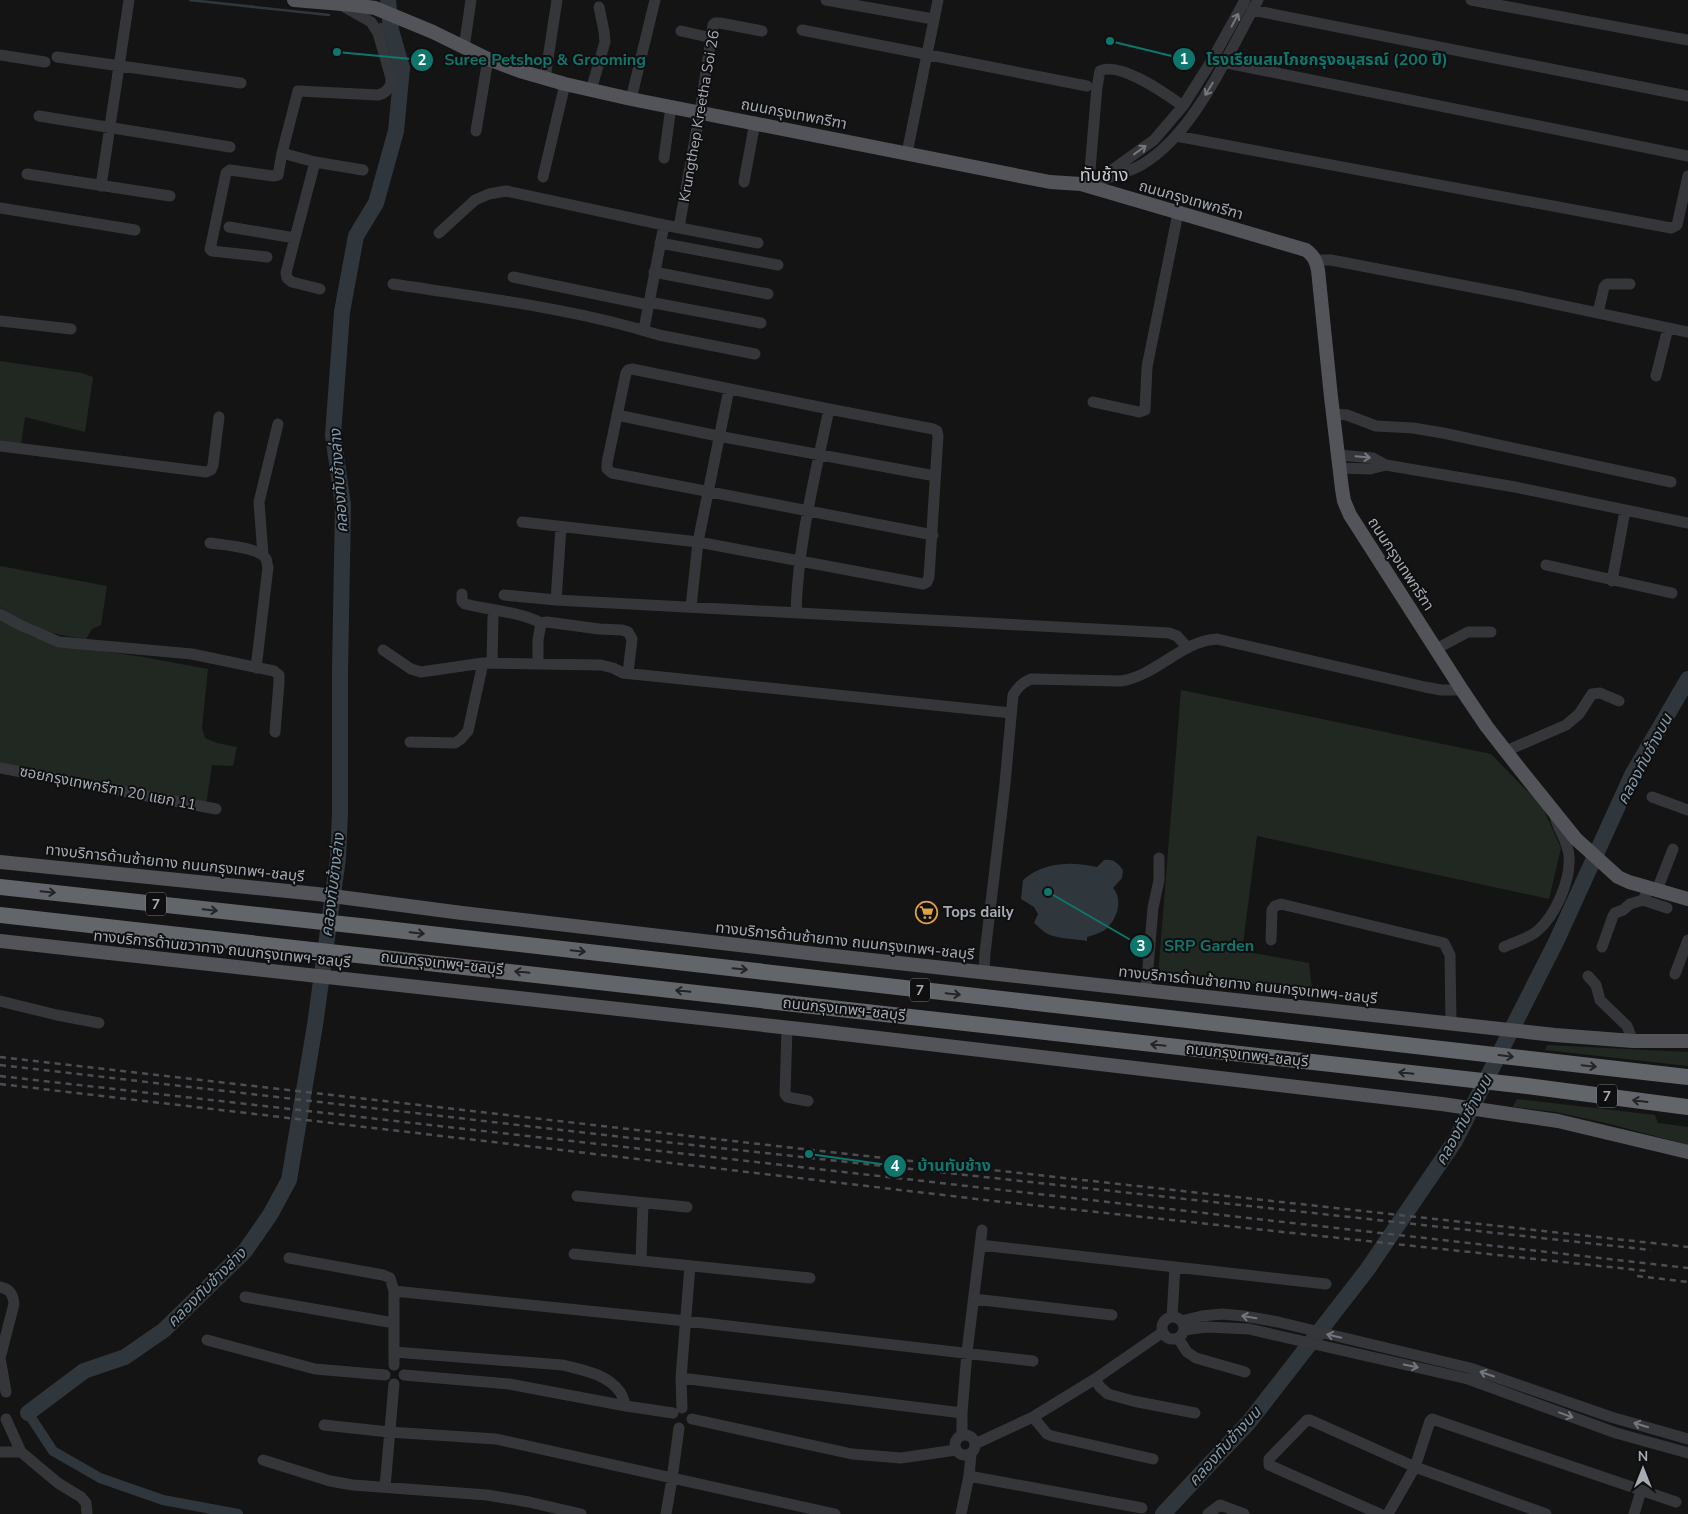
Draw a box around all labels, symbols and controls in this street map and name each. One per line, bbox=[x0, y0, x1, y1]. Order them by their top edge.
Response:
one-way arrow bbox=[1230, 13, 1240, 28]
street label: Krungthep Kreetha Soi 26 bbox=[674, 29, 724, 203]
callout: โรงเรียนสมโภชกรุงอนุสรณ์ (200 ปี) bbox=[1171, 43, 1458, 74]
callout: Suree Petshop & Grooming bbox=[409, 44, 656, 75]
text: Suree Petshop & Grooming bbox=[444, 49, 646, 71]
text: 1 bbox=[1179, 49, 1189, 69]
text: โรงเรียนสมโภชกรุงอนุสรณ์ (200 ปี) bbox=[1206, 49, 1448, 71]
text: 2 bbox=[417, 50, 427, 70]
one-way arrow bbox=[1204, 81, 1214, 95]
street label: ถนนกรุงเทพกรีฑา bbox=[739, 94, 849, 134]
one-way arrow bbox=[1133, 145, 1146, 156]
district label: ทับช้าง bbox=[1080, 163, 1128, 187]
street label: ถนนกรุงเทพกรีฑา bbox=[1137, 176, 1245, 224]
water label: คลองทับช้างล่าง bbox=[324, 427, 354, 534]
one-way arrow bbox=[1354, 452, 1370, 462]
street label: ถนนกรุงเทพกรีฑา bbox=[1363, 513, 1439, 615]
water label: คลองทับช้างบน bbox=[1612, 709, 1679, 809]
street label: ซอยกรุงเทพกรีฑา 20 แยก 11 bbox=[18, 761, 198, 815]
water label: คลองทับช้างล่าง bbox=[316, 831, 350, 938]
street label: ทางบริการด้านซ้ายทาง ถนนกรุงเทพฯ-ชลบุรี bbox=[45, 839, 305, 887]
one-way arrow bbox=[40, 887, 56, 897]
road number: 7 bbox=[146, 892, 166, 916]
supermarket icon: Tops daily bbox=[915, 900, 939, 924]
place label: Tops daily bbox=[943, 902, 1014, 922]
one-way arrow bbox=[202, 905, 218, 915]
street label: ทางบริการด้านซ้ายทาง ถนนกรุงเทพฯ-ชลบุรี bbox=[715, 917, 975, 965]
street label: ทางบริการด้านขวาทาง ถนนกรุงเทพฯ-ชลบุรี bbox=[92, 926, 352, 972]
one-way arrow bbox=[409, 928, 425, 938]
callout: SRP Garden bbox=[1129, 930, 1264, 961]
text: SRP Garden bbox=[1164, 935, 1254, 957]
text: 3 bbox=[1136, 936, 1146, 956]
one-way arrow bbox=[570, 946, 586, 956]
street label: ถนนกรุงเทพฯ-ชลบุรี bbox=[380, 947, 504, 979]
street label: ทางบริการด้านซ้ายทาง ถนนกรุงเทพฯ-ชลบุรี bbox=[1118, 961, 1378, 1009]
one-way arrow bbox=[732, 964, 748, 974]
one-way arrow bbox=[514, 967, 530, 977]
road number: 7 bbox=[910, 978, 930, 1002]
one-way arrow bbox=[676, 986, 692, 996]
one-way arrow bbox=[945, 989, 961, 999]
street label: ถนนกรุงเทพฯ-ชลบุรี bbox=[782, 993, 906, 1025]
street label: ถนนกรุงเทพฯ-ชลบุรี bbox=[1185, 1039, 1309, 1071]
one-way arrow bbox=[1150, 1040, 1166, 1050]
one-way arrow bbox=[1498, 1051, 1514, 1061]
one-way arrow bbox=[1581, 1061, 1597, 1071]
one-way arrow bbox=[1399, 1068, 1415, 1078]
water label: คลองทับช้างบน bbox=[1430, 1071, 1498, 1169]
road number: 7 bbox=[1597, 1084, 1617, 1108]
one-way arrow bbox=[1632, 1095, 1648, 1105]
callout: บ้านทับช้าง bbox=[882, 1150, 1001, 1181]
text: บ้านทับช้าง bbox=[917, 1155, 991, 1177]
text: 4 bbox=[890, 1156, 900, 1176]
water label: คลองทับช้างล่าง bbox=[162, 1242, 252, 1332]
one-way arrow bbox=[1241, 1311, 1257, 1321]
one-way arrow bbox=[1327, 1331, 1343, 1340]
one-way arrow bbox=[1403, 1362, 1419, 1371]
one-way arrow bbox=[1480, 1369, 1495, 1378]
water label: คลองทับช้างบน bbox=[1183, 1401, 1267, 1491]
one-way arrow bbox=[1558, 1411, 1573, 1420]
one-way arrow bbox=[1634, 1420, 1650, 1430]
north arrow bbox=[1618, 1444, 1668, 1494]
text: N bbox=[1638, 1447, 1648, 1466]

